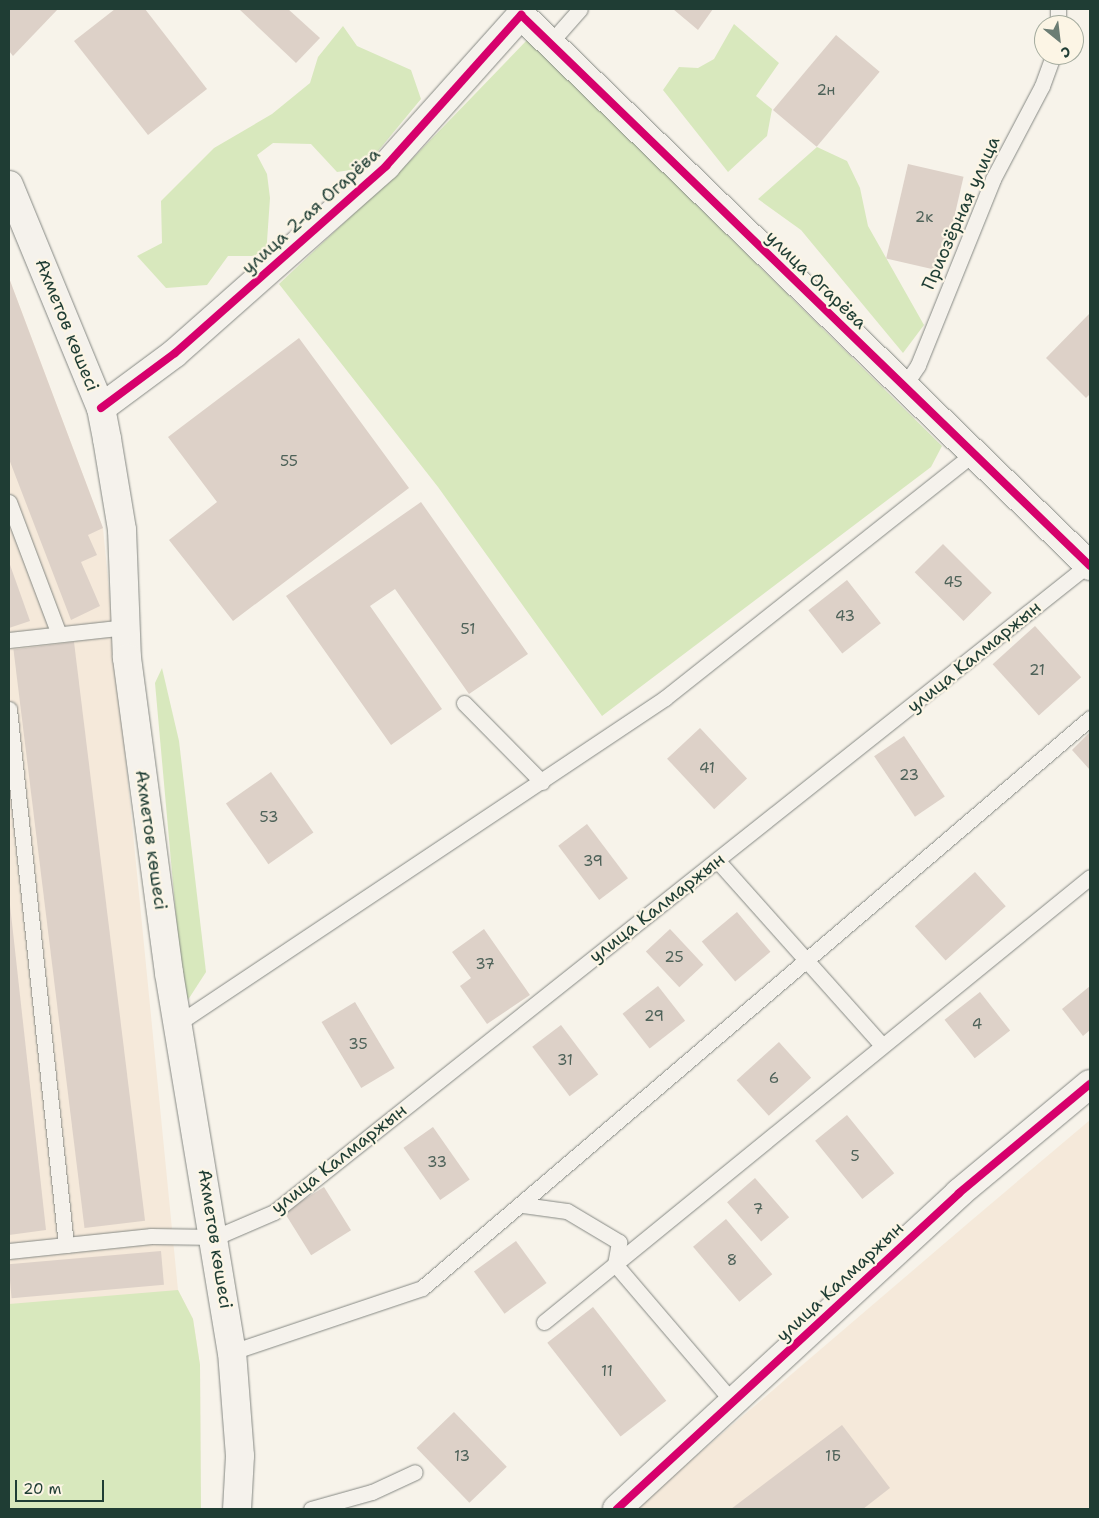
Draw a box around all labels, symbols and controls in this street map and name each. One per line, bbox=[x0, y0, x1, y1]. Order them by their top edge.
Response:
north arrow bbox=[1034, 15, 1084, 65]
text: С bbox=[1058, 42, 1074, 62]
house number: 2н bbox=[817, 82, 835, 100]
street label: Приозёрная улица bbox=[917, 133, 1005, 293]
street label: улица 2-ая Огарёва bbox=[237, 143, 385, 279]
house number: 2к bbox=[915, 209, 933, 227]
street label: улица Огарёва bbox=[761, 226, 871, 334]
street label: Ахметов көшесі bbox=[31, 256, 103, 394]
house number: 55 bbox=[280, 453, 298, 471]
house number: 45 bbox=[943, 574, 963, 592]
street label: улица Калмаржын bbox=[903, 596, 1045, 718]
house number: 43 bbox=[835, 608, 855, 626]
house number: 51 bbox=[461, 621, 475, 639]
house number: 21 bbox=[1029, 662, 1045, 680]
house number: 41 bbox=[699, 760, 715, 778]
house number: 23 bbox=[899, 767, 919, 785]
street label: Ахметов көшесі bbox=[130, 769, 172, 911]
house number: 53 bbox=[260, 809, 278, 827]
street label: улица Калмаржын bbox=[585, 848, 729, 968]
house number: 39 bbox=[583, 853, 603, 871]
house number: 25 bbox=[664, 949, 684, 967]
house number: 37 bbox=[475, 956, 495, 974]
house number: 29 bbox=[644, 1008, 664, 1026]
house number: 4 bbox=[972, 1016, 982, 1034]
house number: 35 bbox=[348, 1036, 368, 1054]
house number: 31 bbox=[557, 1052, 573, 1070]
house number: 6 bbox=[769, 1070, 779, 1088]
street label: улица Калмаржын bbox=[267, 1099, 411, 1219]
house number: 5 bbox=[850, 1148, 860, 1166]
house number: 33 bbox=[427, 1154, 447, 1172]
street label: Ахметов көшесі bbox=[193, 1168, 237, 1310]
house number: 7 bbox=[753, 1201, 763, 1219]
street label: улица Калмаржын bbox=[772, 1218, 908, 1346]
house number: 8 bbox=[727, 1252, 737, 1270]
house number: 11 bbox=[601, 1363, 613, 1381]
house number: 13 bbox=[454, 1448, 470, 1466]
house number: 1Б bbox=[825, 1448, 841, 1466]
scale bar bbox=[18, 1470, 106, 1502]
text: 20 m bbox=[23, 1479, 62, 1499]

